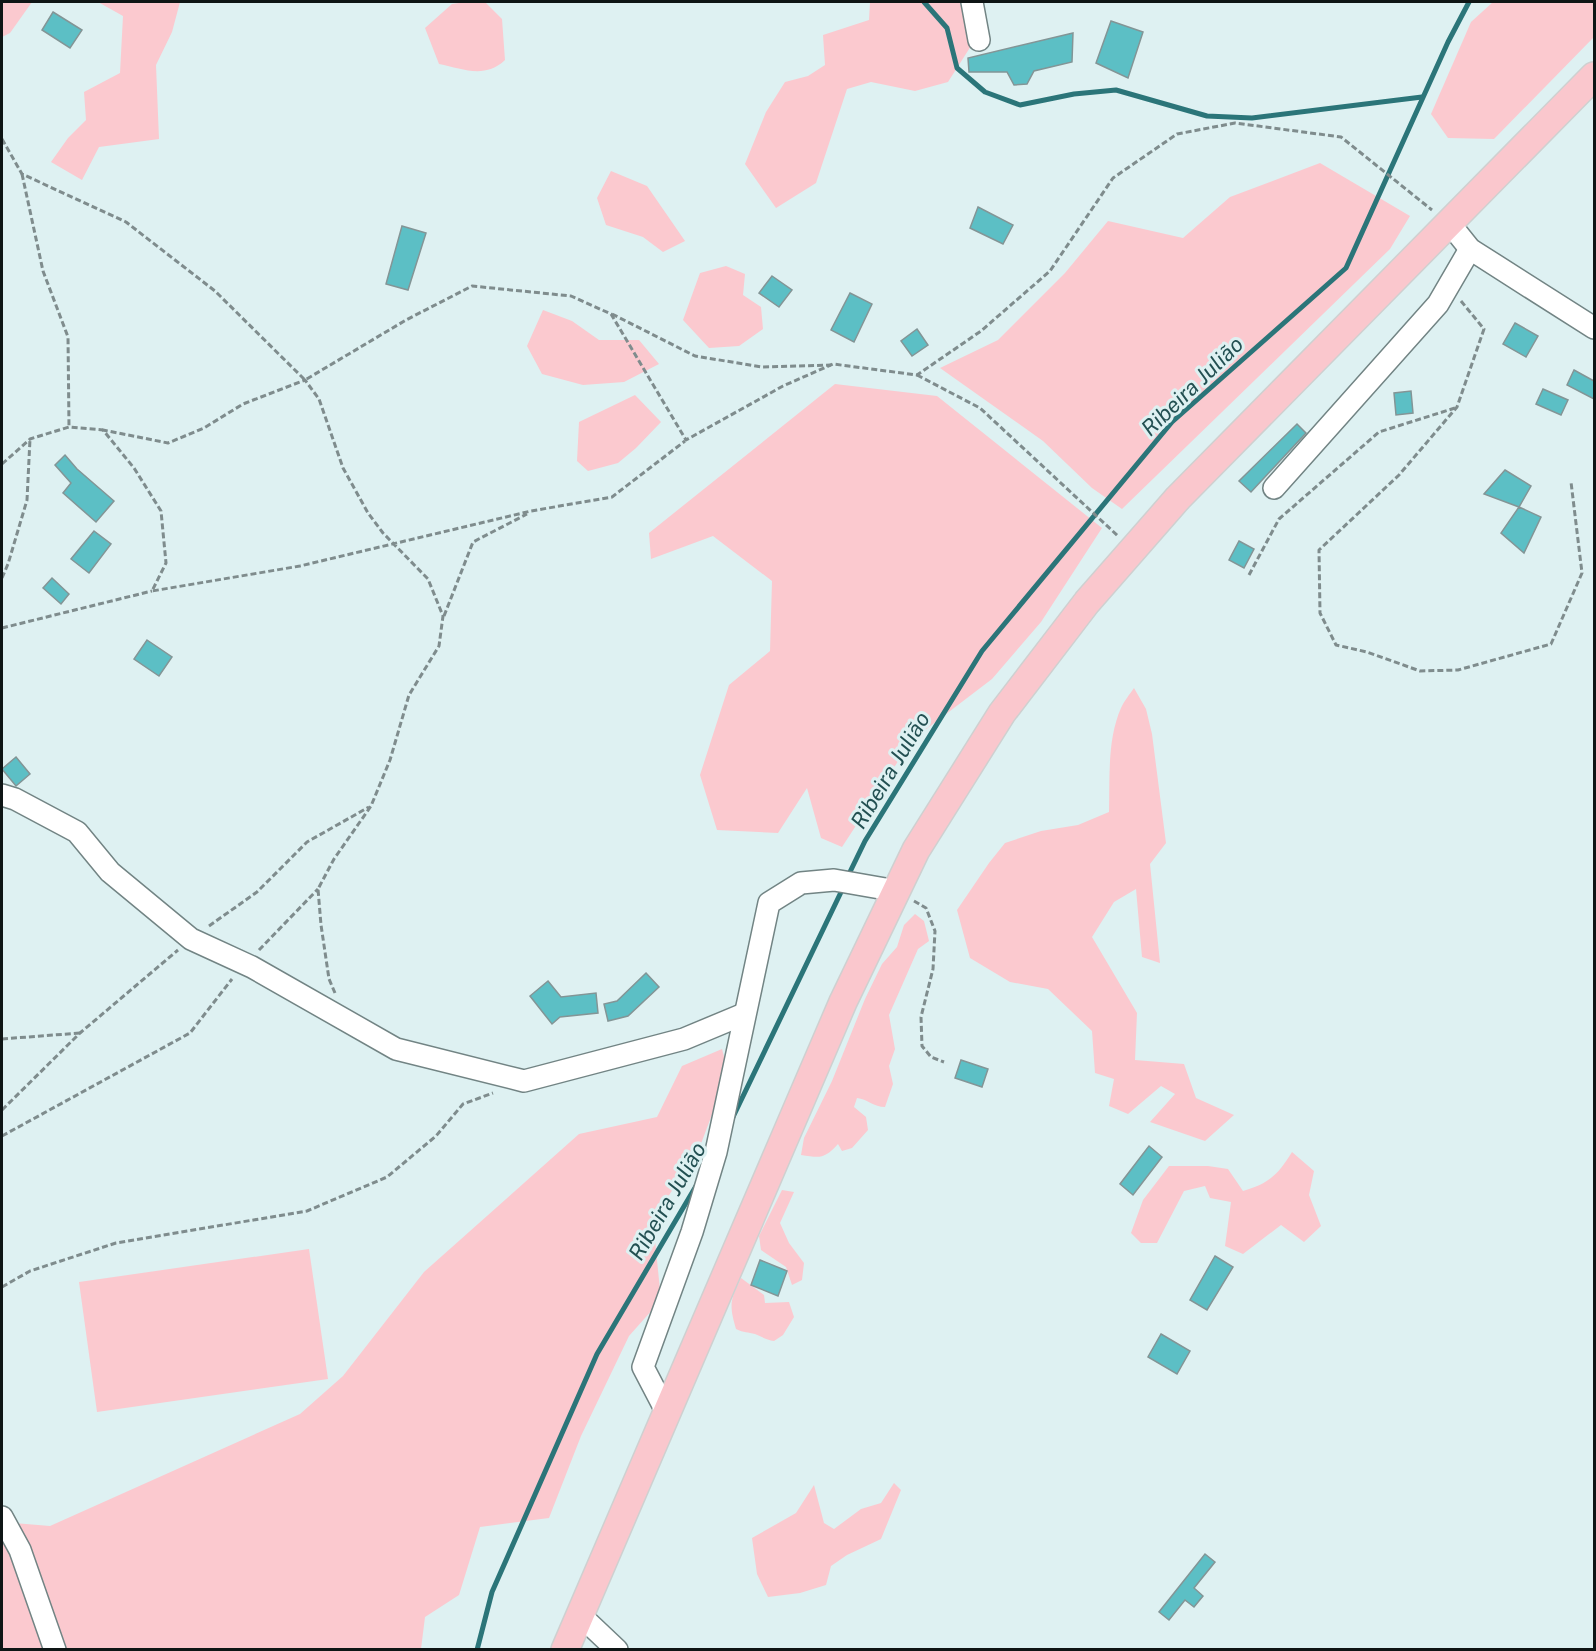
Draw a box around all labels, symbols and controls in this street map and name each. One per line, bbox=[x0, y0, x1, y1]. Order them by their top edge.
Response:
water label: Ribeira Julião bbox=[1136, 331, 1248, 441]
water label: Ribeira Julião bbox=[845, 707, 935, 833]
water label: Ribeira Julião bbox=[623, 1137, 711, 1264]

